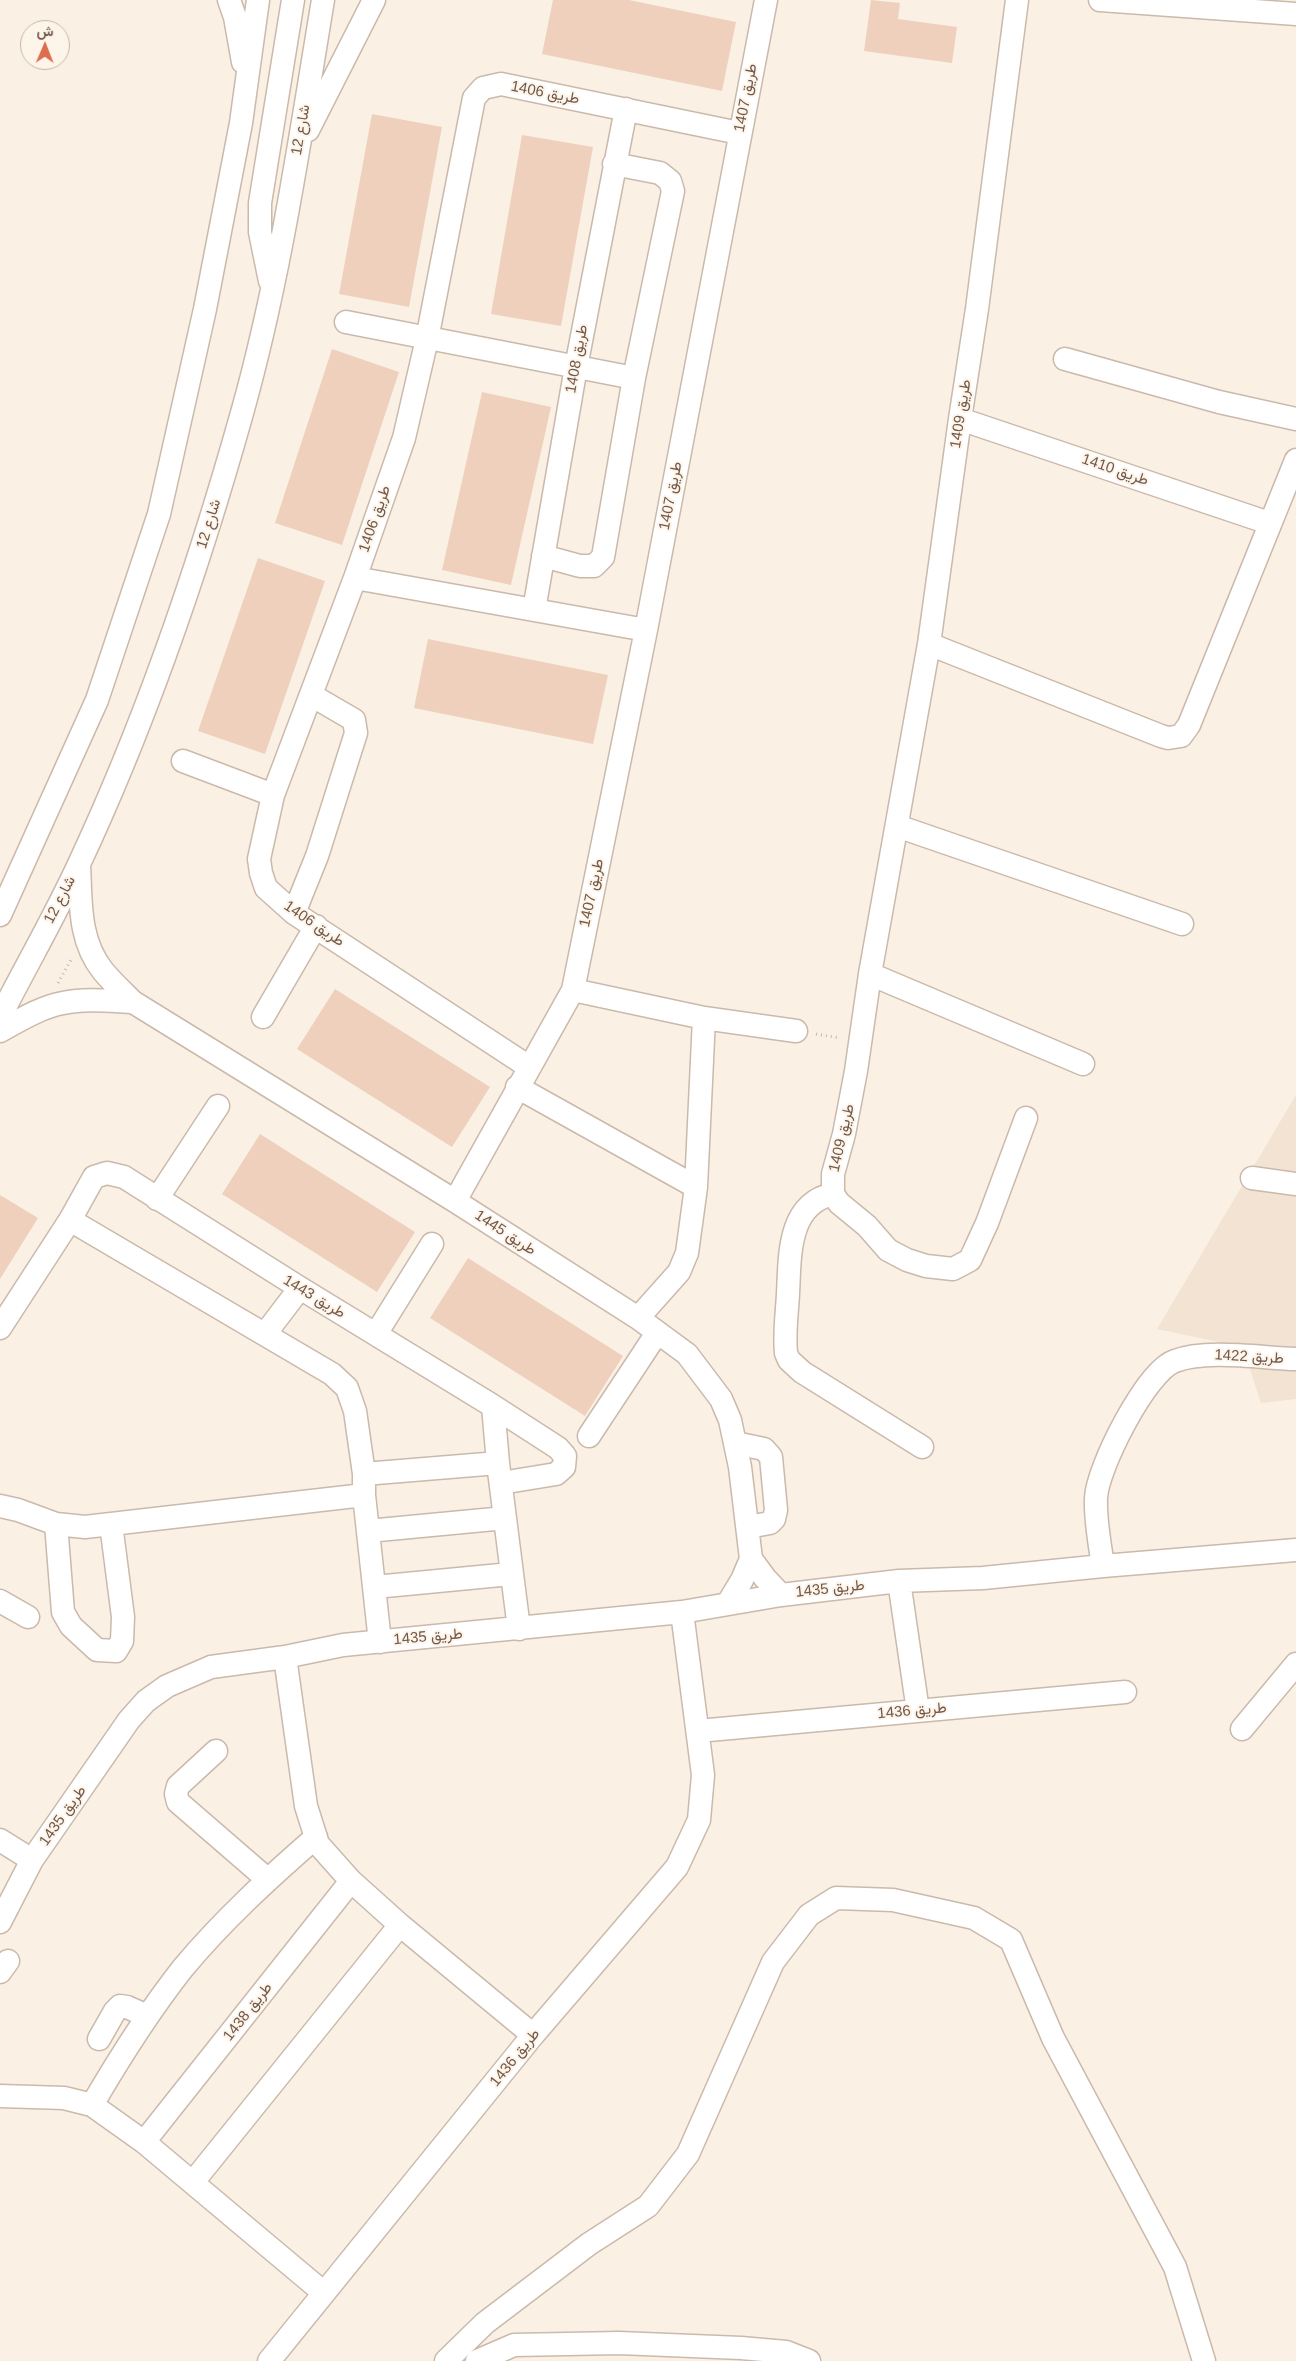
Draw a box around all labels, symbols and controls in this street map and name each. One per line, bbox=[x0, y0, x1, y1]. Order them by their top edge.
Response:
north arrow bbox=[20, 20, 70, 70]
text: ش bbox=[37, 23, 54, 39]
street label: طريق 1407 bbox=[731, 62, 761, 134]
street label: طريق 1406 bbox=[509, 78, 581, 108]
street label: شارع 12 bbox=[288, 103, 314, 157]
street label: طريق 1408 bbox=[562, 323, 592, 395]
street label: طريق 1409 bbox=[947, 378, 975, 450]
street label: طريق 1410 bbox=[1079, 450, 1151, 490]
street label: طريق 1407 bbox=[656, 460, 686, 532]
street label: طريق 1406 bbox=[355, 483, 395, 555]
street label: شارع 12 bbox=[193, 497, 225, 551]
street label: طريق 1407 bbox=[576, 857, 608, 929]
street label: شارع 12 bbox=[40, 873, 80, 927]
street label: طريق 1406 bbox=[280, 897, 348, 951]
street label: طريق 1409 bbox=[825, 1102, 859, 1174]
street label: طريق 1445 bbox=[471, 1207, 539, 1259]
street label: طريق 1443 bbox=[280, 1271, 348, 1323]
street label: طريق 1422 bbox=[1214, 1346, 1284, 1368]
street label: طريق 1435 bbox=[795, 1576, 865, 1602]
street label: طريق 1435 bbox=[393, 1625, 463, 1649]
street label: طريق 1436 bbox=[877, 1699, 947, 1723]
street label: طريق 1435 bbox=[36, 1782, 90, 1850]
street label: طريق 1438 bbox=[220, 1979, 276, 2045]
street label: طريق 1436 bbox=[486, 2025, 544, 2091]

